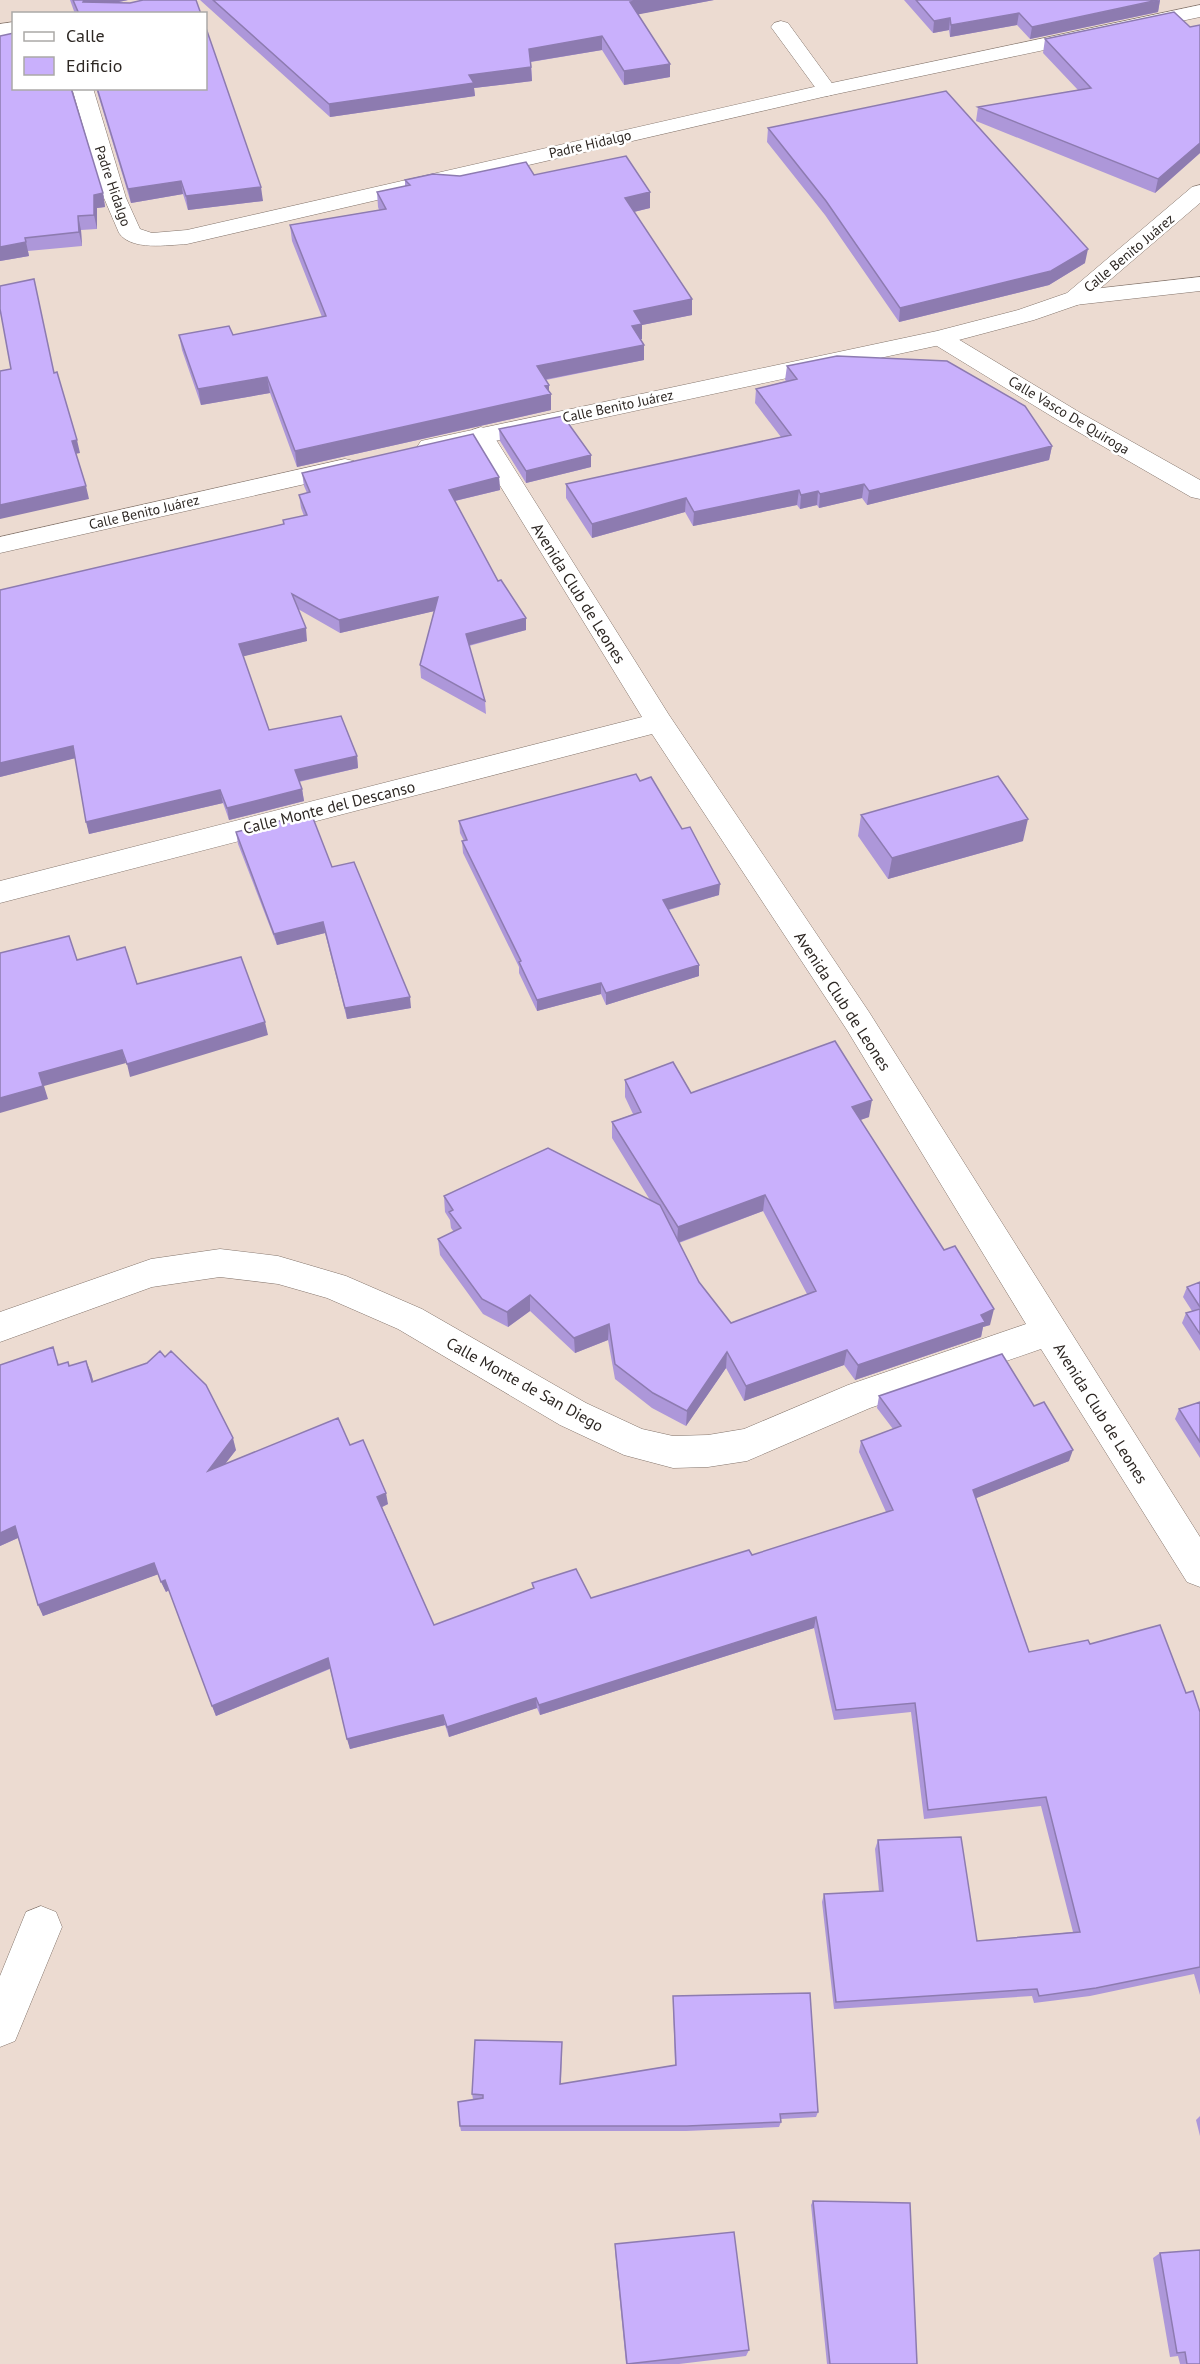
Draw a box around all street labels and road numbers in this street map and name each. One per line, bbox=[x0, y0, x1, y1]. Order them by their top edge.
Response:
street label: Padre Hidalgo bbox=[547, 126, 633, 162]
street label: Padre Hidalgo bbox=[91, 143, 135, 229]
street label: Calle Benito Juárez bbox=[1080, 210, 1178, 296]
street label: Calle Vasco De Quiroga bbox=[1005, 372, 1133, 458]
street label: Calle Benito Juárez bbox=[561, 385, 675, 427]
street label: Calle Benito Juárez bbox=[87, 491, 201, 533]
street label: Avenida Club de Leones bbox=[528, 519, 631, 667]
street label: Calle Monte del Descanso bbox=[241, 776, 417, 838]
street label: Avenida Club de Leones bbox=[790, 928, 896, 1075]
street label: Calle Monte de San Diego bbox=[443, 1332, 607, 1436]
street label: Avenida Club de Leones bbox=[1050, 1339, 1153, 1487]

